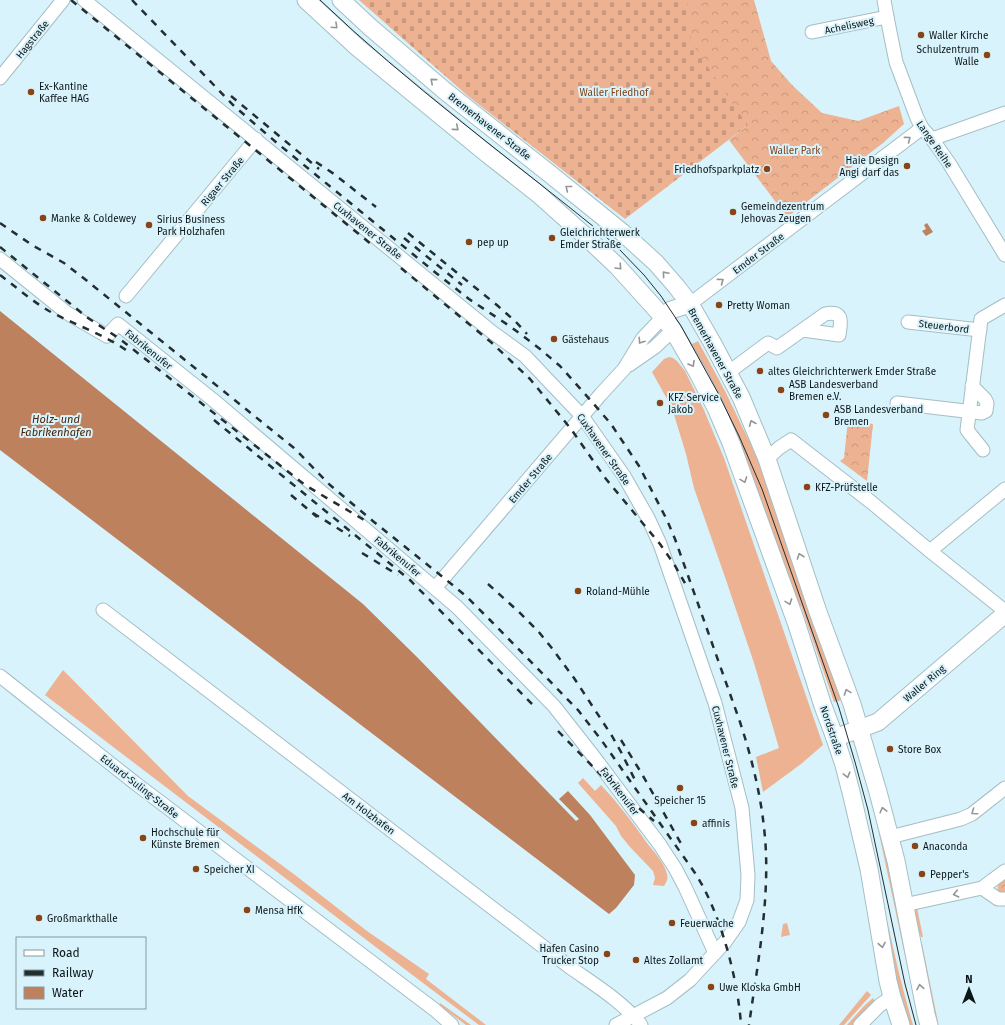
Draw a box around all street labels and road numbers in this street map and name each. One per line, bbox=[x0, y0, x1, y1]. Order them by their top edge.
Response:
street label: Achelisweg bbox=[824, 15, 876, 37]
street label: Hagstraße bbox=[14, 18, 52, 61]
street label: Bremerhavener Straße bbox=[446, 91, 533, 163]
street label: Lange Reihe bbox=[914, 119, 955, 170]
street label: Rigaer Straße bbox=[199, 155, 247, 209]
street label: Cuxhavener Straße bbox=[331, 199, 404, 262]
street label: Emder Straße bbox=[731, 231, 787, 277]
street label: Bremerhavener Straße bbox=[685, 306, 745, 401]
street label: Steuerbord bbox=[918, 318, 970, 336]
street label: Fabrikenufer bbox=[122, 327, 174, 372]
street label: Cuxhavener Straße bbox=[574, 411, 632, 488]
street label: Emder Straße bbox=[507, 451, 555, 506]
street label: Fabrikenufer bbox=[372, 534, 423, 580]
street label: Waller Ring bbox=[901, 662, 949, 705]
street label: Nordstraße bbox=[817, 704, 845, 756]
street label: Cuxhavener Straße bbox=[709, 705, 741, 790]
street label: Eduard-Suling-Straße bbox=[98, 752, 181, 821]
street label: Fabrikenufer bbox=[597, 765, 641, 818]
street label: Am Holzhafen bbox=[340, 790, 397, 838]

